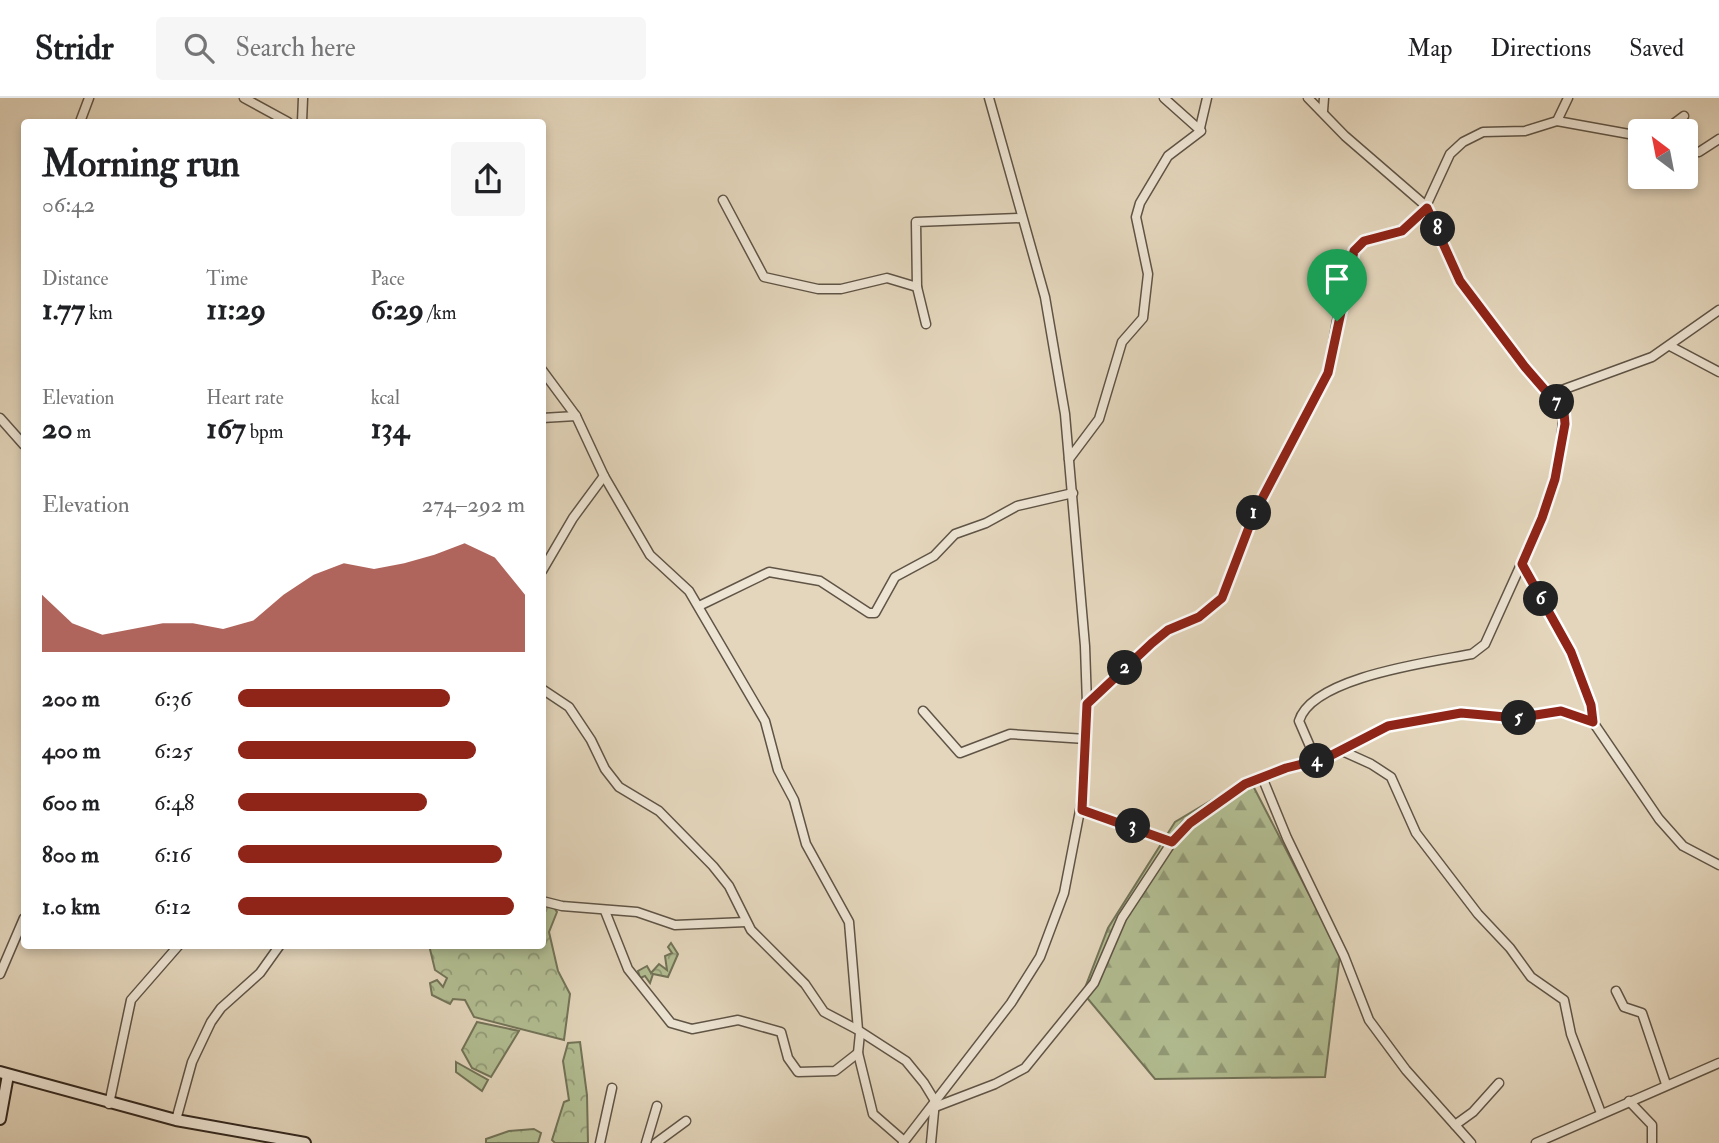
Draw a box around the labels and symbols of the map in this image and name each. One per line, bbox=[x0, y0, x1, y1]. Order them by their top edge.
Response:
north arrow bbox=[1628, 119, 1698, 189]
pin: 8 bbox=[1420, 212, 1456, 246]
pin bbox=[1307, 249, 1367, 321]
pin: 7 bbox=[1540, 384, 1574, 420]
pin: 1 bbox=[1236, 496, 1272, 530]
pin: 6 bbox=[1524, 582, 1558, 616]
pin: 2 bbox=[1108, 650, 1142, 686]
pin: 5 bbox=[1502, 700, 1536, 736]
pin: 4 bbox=[1300, 744, 1334, 778]
pin: 3 bbox=[1116, 808, 1150, 844]

